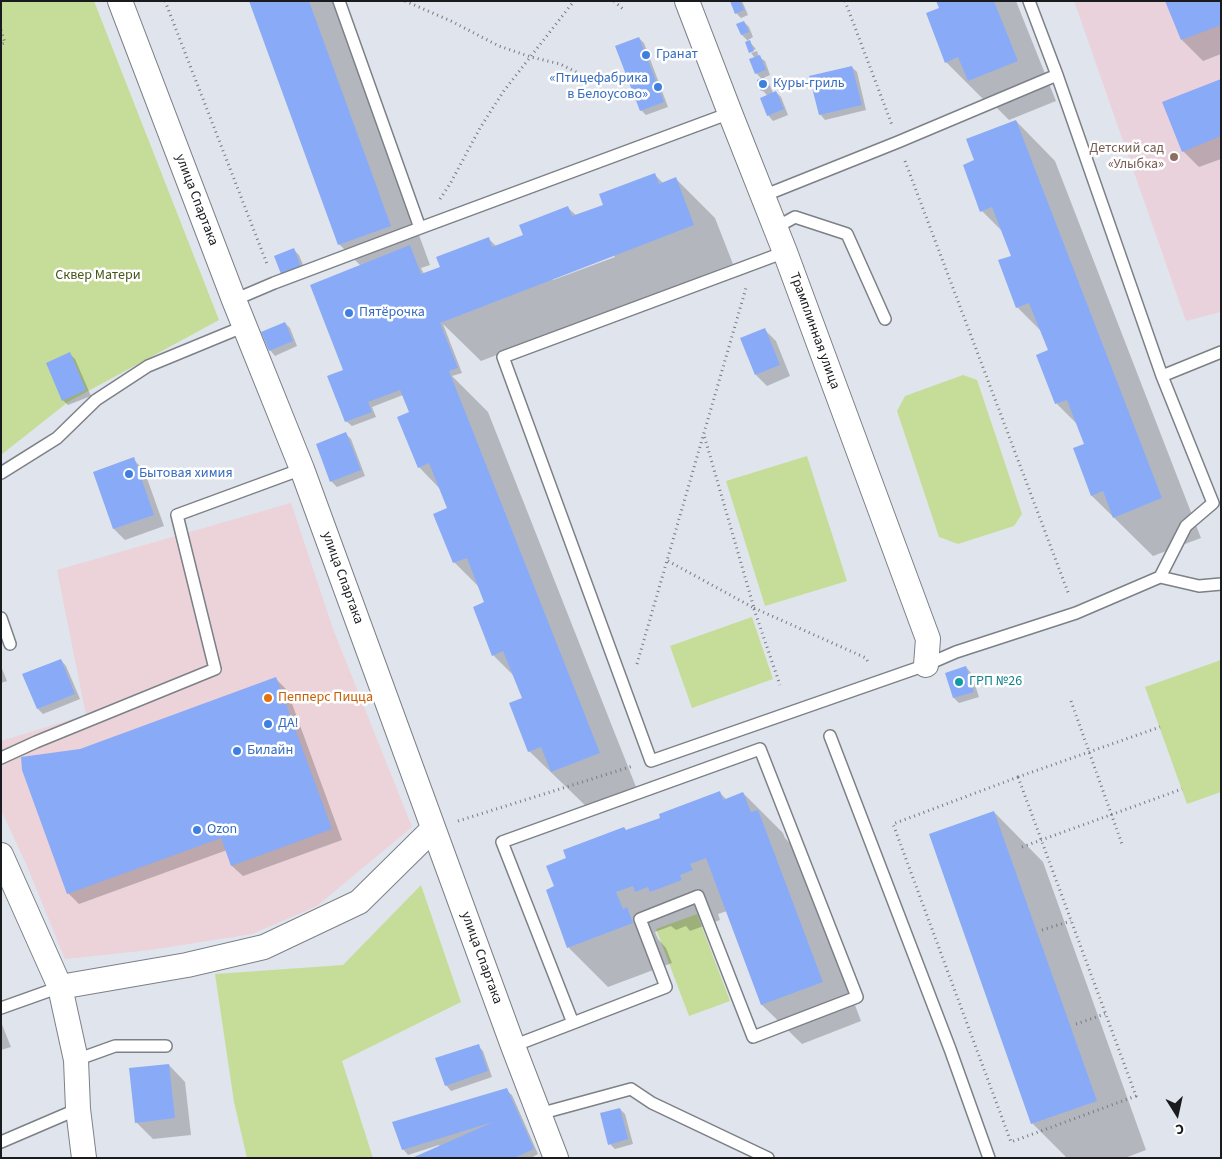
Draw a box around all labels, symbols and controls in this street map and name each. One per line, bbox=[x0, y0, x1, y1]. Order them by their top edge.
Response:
place label: Гранат bbox=[656, 47, 698, 63]
marker: Гранат bbox=[640, 49, 652, 61]
place label: «Птицефабрика в Белоусово» bbox=[550, 71, 648, 104]
place label: Куры-гриль bbox=[773, 76, 845, 92]
marker: Куры-гриль bbox=[757, 78, 769, 90]
marker: «Птицефабрика в Белоусово» bbox=[652, 81, 664, 93]
place label: Детский сад «Улыбка» bbox=[1089, 141, 1164, 174]
marker: Детский сад «Улыбка» bbox=[1168, 151, 1180, 163]
street label: улица Спартака bbox=[171, 152, 221, 248]
park label: Сквер Матери bbox=[55, 268, 141, 284]
street label: Трамплинная улица bbox=[785, 270, 843, 392]
place label: Пятёрочка bbox=[359, 305, 425, 321]
marker: Пятёрочка bbox=[343, 307, 355, 319]
place label: Бытовая химия bbox=[139, 466, 233, 482]
marker: Бытовая химия bbox=[123, 468, 135, 480]
street label: улица Спартака bbox=[318, 530, 366, 626]
place label: ГРП №26 bbox=[969, 674, 1022, 690]
marker: ГРП №26 bbox=[953, 676, 965, 688]
place label: Пепперс Пицца bbox=[278, 690, 373, 706]
marker: Пепперс Пицца bbox=[262, 692, 274, 704]
place label: ДА! bbox=[278, 716, 299, 732]
marker: ДА! bbox=[262, 718, 274, 730]
place label: Билайн bbox=[247, 743, 293, 759]
marker: Билайн bbox=[231, 745, 243, 757]
place label: Ozon bbox=[207, 822, 237, 838]
marker: Ozon bbox=[191, 824, 203, 836]
street label: улица Спартака bbox=[457, 910, 505, 1006]
north arrow bbox=[1152, 1089, 1202, 1139]
text: С bbox=[1174, 1118, 1185, 1139]

